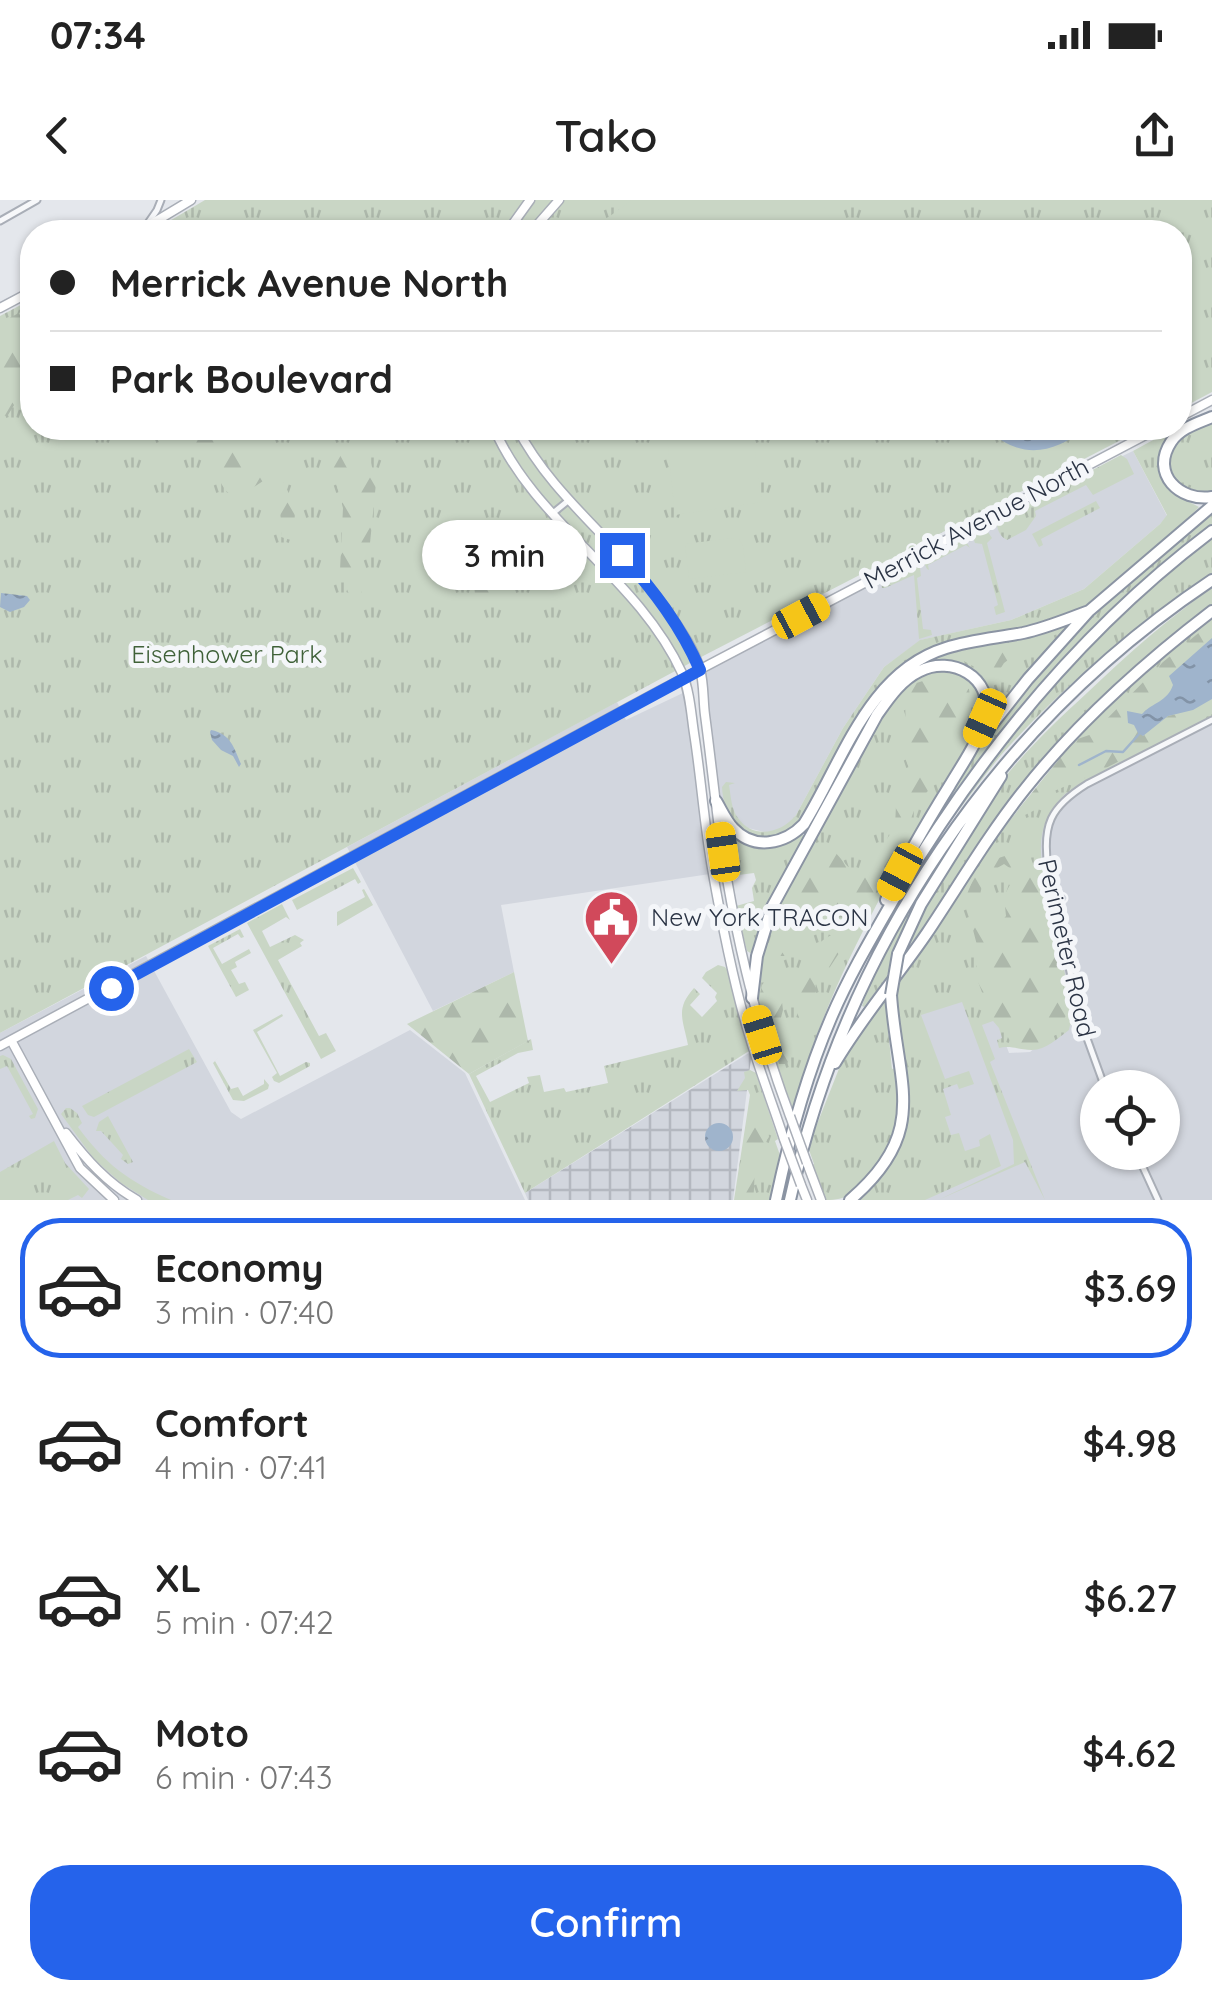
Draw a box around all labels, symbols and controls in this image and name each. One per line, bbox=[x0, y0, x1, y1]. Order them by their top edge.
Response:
text: 07:34 bbox=[50, 11, 146, 59]
text: Tako bbox=[554, 107, 658, 163]
icon: back bbox=[30, 108, 85, 163]
icon: share bbox=[1127, 108, 1182, 163]
text: Merrick Avenue North bbox=[110, 259, 508, 307]
text: Park Boulevard bbox=[110, 355, 393, 403]
street label: Merrick Avenue North bbox=[858, 450, 1094, 595]
callout: 3 min bbox=[422, 520, 587, 590]
route end bbox=[600, 533, 645, 578]
text: 3 min bbox=[464, 535, 545, 575]
car bbox=[767, 589, 835, 643]
park label: Eisenhower Park bbox=[131, 638, 323, 669]
car bbox=[959, 684, 1011, 752]
car bbox=[704, 820, 742, 884]
car bbox=[873, 838, 927, 906]
street label: Perimeter Road bbox=[1032, 856, 1103, 1040]
public building icon: New York TRACON bbox=[582, 887, 642, 966]
place label: New York TRACON bbox=[651, 901, 868, 932]
route start bbox=[89, 966, 134, 1011]
car bbox=[739, 1002, 785, 1068]
map controls bbox=[1080, 1070, 1180, 1170]
button: locate bbox=[1080, 1070, 1180, 1170]
icon: car bbox=[35, 1243, 125, 1333]
text: Economy bbox=[155, 1244, 324, 1292]
text: $3.69 bbox=[1084, 1264, 1177, 1312]
text: 3 min · 07:40 bbox=[155, 1292, 334, 1332]
icon: car bbox=[35, 1398, 125, 1488]
text: Comfort bbox=[155, 1399, 309, 1447]
text: $4.98 bbox=[1082, 1419, 1177, 1467]
text: 4 min · 07:41 bbox=[155, 1447, 327, 1487]
icon: car bbox=[35, 1553, 125, 1643]
text: XL bbox=[155, 1554, 201, 1602]
text: $6.27 bbox=[1084, 1574, 1177, 1622]
text: 5 min · 07:42 bbox=[155, 1602, 334, 1642]
icon: car bbox=[35, 1708, 125, 1798]
text: Moto bbox=[155, 1709, 249, 1757]
text: $4.62 bbox=[1082, 1729, 1177, 1777]
text: 6 min · 07:43 bbox=[155, 1757, 333, 1797]
button: Confirm bbox=[30, 1865, 1182, 1980]

